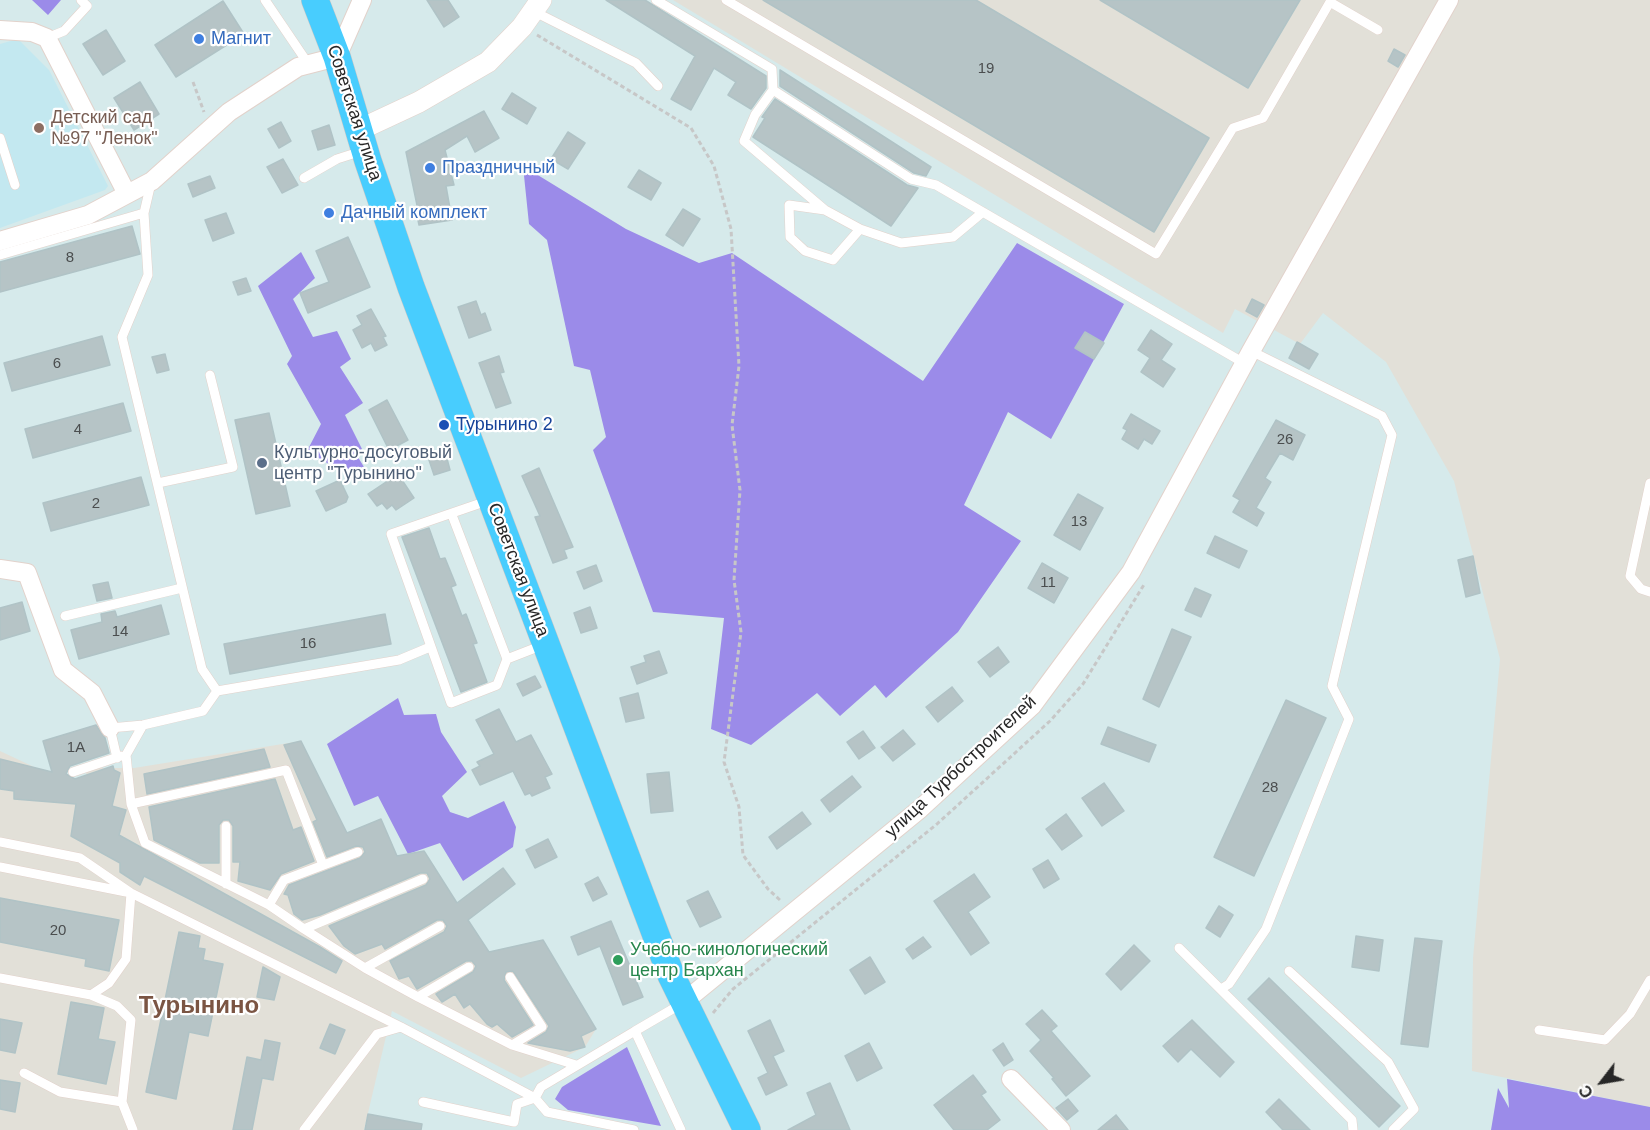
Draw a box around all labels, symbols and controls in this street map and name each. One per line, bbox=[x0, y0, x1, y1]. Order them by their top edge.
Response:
place label: Магнит bbox=[211, 28, 271, 50]
marker: Магнит bbox=[192, 32, 206, 46]
street label: Советская улица bbox=[322, 42, 386, 184]
house number: 19 bbox=[978, 60, 994, 78]
place label: Детский сад №97 "Ленок" bbox=[51, 107, 158, 150]
marker: Детский сад №97 "Ленок" bbox=[32, 121, 46, 135]
place label: Праздничный bbox=[442, 157, 555, 179]
marker: Праздничный bbox=[423, 161, 437, 175]
place label: Дачный комплект bbox=[341, 202, 487, 224]
marker: Дачный комплект bbox=[322, 206, 336, 220]
house number: 8 bbox=[66, 249, 74, 267]
house number: 6 bbox=[53, 355, 61, 373]
place label: Турынино 2 bbox=[456, 414, 553, 436]
marker: Турынино 2 bbox=[437, 418, 451, 432]
house number: 4 bbox=[74, 421, 82, 439]
house number: 26 bbox=[1277, 431, 1293, 449]
place label: Культурно-досуговый центр "Турынино" bbox=[274, 442, 452, 484]
marker: Культурно-досуговый центр "Турынино" bbox=[255, 456, 269, 470]
house number: 2 bbox=[92, 495, 100, 513]
street label: Советская улица bbox=[483, 500, 553, 640]
house number: 13 bbox=[1071, 513, 1087, 531]
house number: 11 bbox=[1040, 574, 1056, 592]
house number: 14 bbox=[112, 623, 128, 641]
house number: 16 bbox=[300, 635, 316, 653]
street label: улица Турбостроителей bbox=[881, 691, 1041, 843]
house number: 1А bbox=[67, 739, 85, 757]
house number: 28 bbox=[1262, 779, 1278, 797]
house number: 20 bbox=[50, 922, 66, 940]
place label: Учебно-кинологический центр Бархан bbox=[630, 939, 828, 982]
marker: Учебно-кинологический центр Бархан bbox=[611, 953, 625, 967]
district label: Турынино bbox=[139, 992, 259, 1020]
north arrow bbox=[1572, 1052, 1632, 1112]
text: С bbox=[1576, 1082, 1596, 1101]

